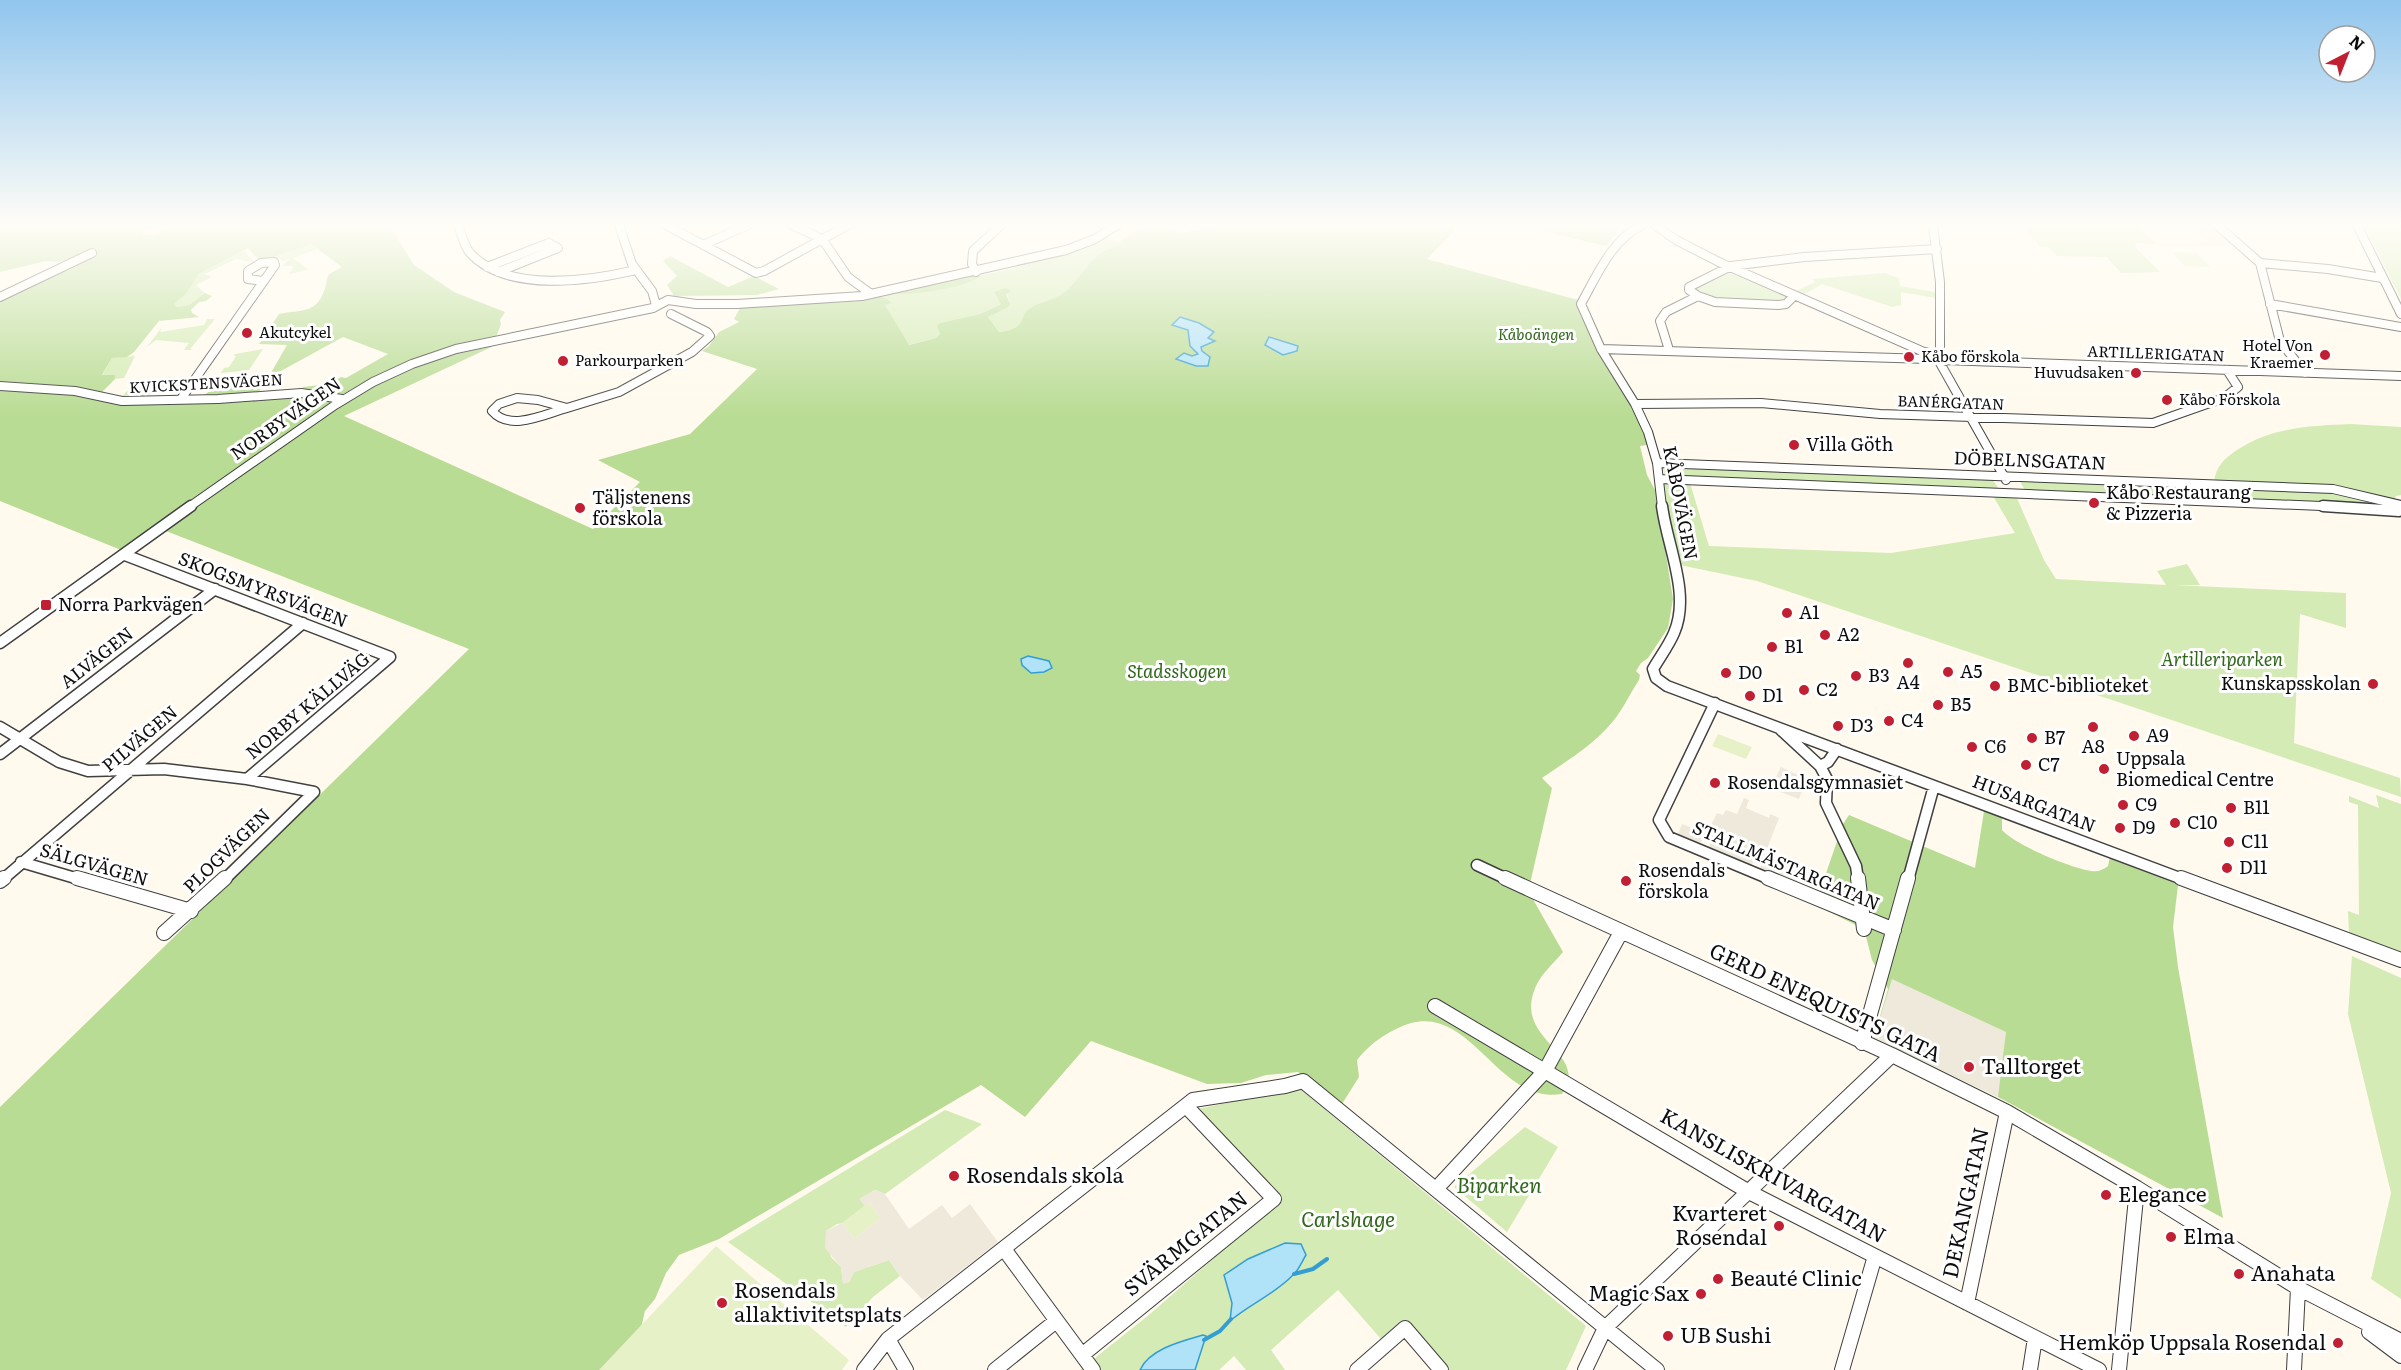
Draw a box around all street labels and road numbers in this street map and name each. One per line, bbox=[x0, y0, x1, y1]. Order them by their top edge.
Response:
street label: ARTILLERIGATAN bbox=[2087, 339, 2225, 366]
street label: KVICKSTENSVÄGEN bbox=[128, 367, 283, 398]
street label: NORBYVÄGEN bbox=[224, 370, 346, 466]
street label: BANÉRGATAN bbox=[1897, 388, 2005, 415]
street label: KÅBOVÄGEN bbox=[1657, 443, 1706, 562]
street label: DÖBELNSGATAN bbox=[1953, 443, 2107, 476]
street label: SKOGSMYRSVÄGEN bbox=[175, 544, 352, 633]
street label: ALVÄGEN bbox=[54, 619, 139, 694]
street label: NORBY KÄLLVÄG bbox=[239, 645, 375, 765]
street label: PILVÄGEN bbox=[95, 698, 183, 778]
street label: HUSARGATAN bbox=[1969, 767, 2100, 839]
street label: PLOGVÄGEN bbox=[176, 801, 276, 899]
street label: STALLMÄSTARGATAN bbox=[1689, 813, 1885, 916]
street label: SÄLGVÄGEN bbox=[37, 835, 152, 892]
street label: GERD ENEQUISTS GATA bbox=[1705, 933, 1947, 1068]
street label: KANSLISKRIVARGATAN bbox=[1656, 1099, 1893, 1249]
street label: DEKANGATAN bbox=[1932, 1124, 1995, 1281]
street label: SVÄRMGATAN bbox=[1116, 1182, 1253, 1302]

